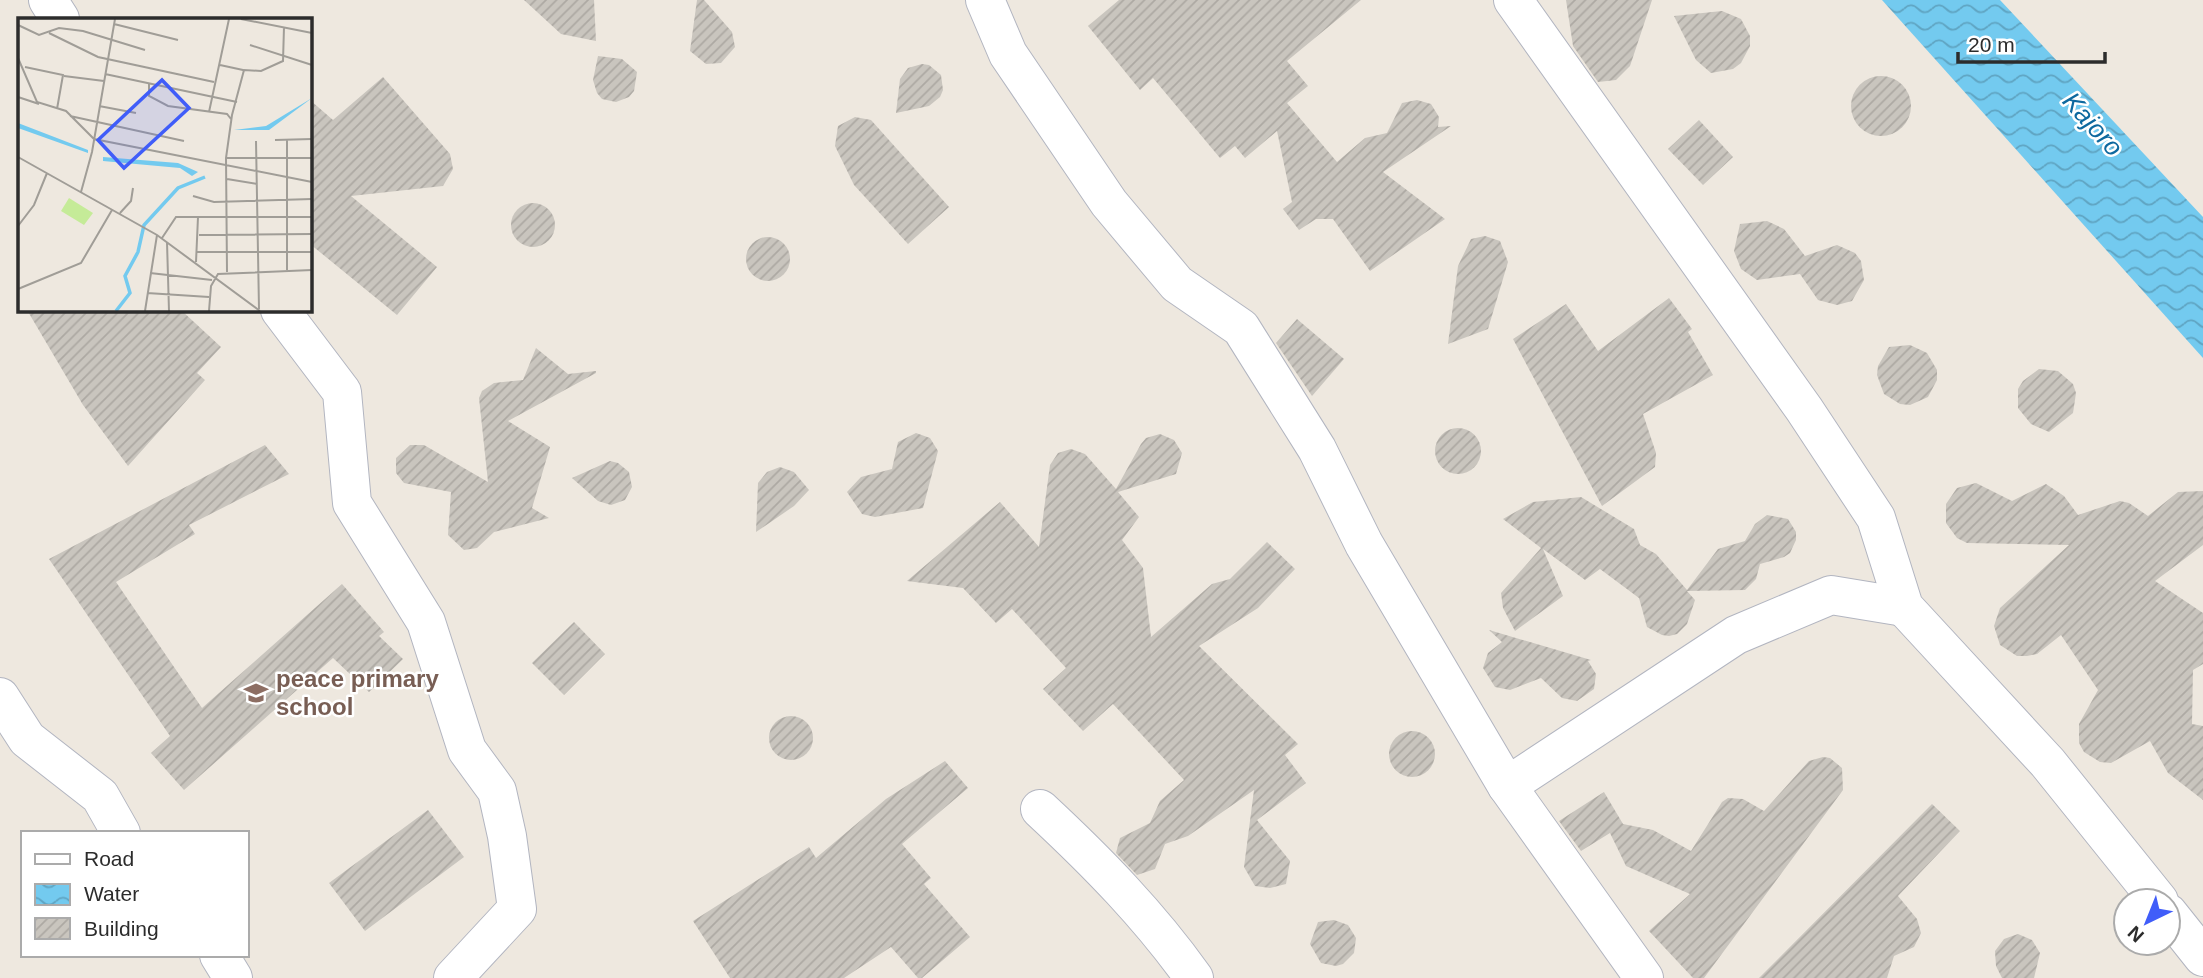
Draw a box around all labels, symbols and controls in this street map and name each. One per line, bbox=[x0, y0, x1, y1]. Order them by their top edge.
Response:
inset map bbox=[18, 18, 312, 312]
scale bar bbox=[1958, 21, 2105, 65]
text: 20 m bbox=[1968, 33, 2015, 56]
water label: Kajoro bbox=[2057, 86, 2129, 162]
place label: peace primary school bbox=[276, 665, 439, 720]
school or university icon: peace primary school bbox=[242, 679, 270, 707]
legend bbox=[21, 831, 248, 957]
text: Road bbox=[84, 847, 134, 870]
text: Water bbox=[84, 882, 139, 905]
north arrow bbox=[2112, 887, 2182, 957]
text: Building bbox=[84, 917, 159, 940]
text: N bbox=[2124, 922, 2148, 946]

